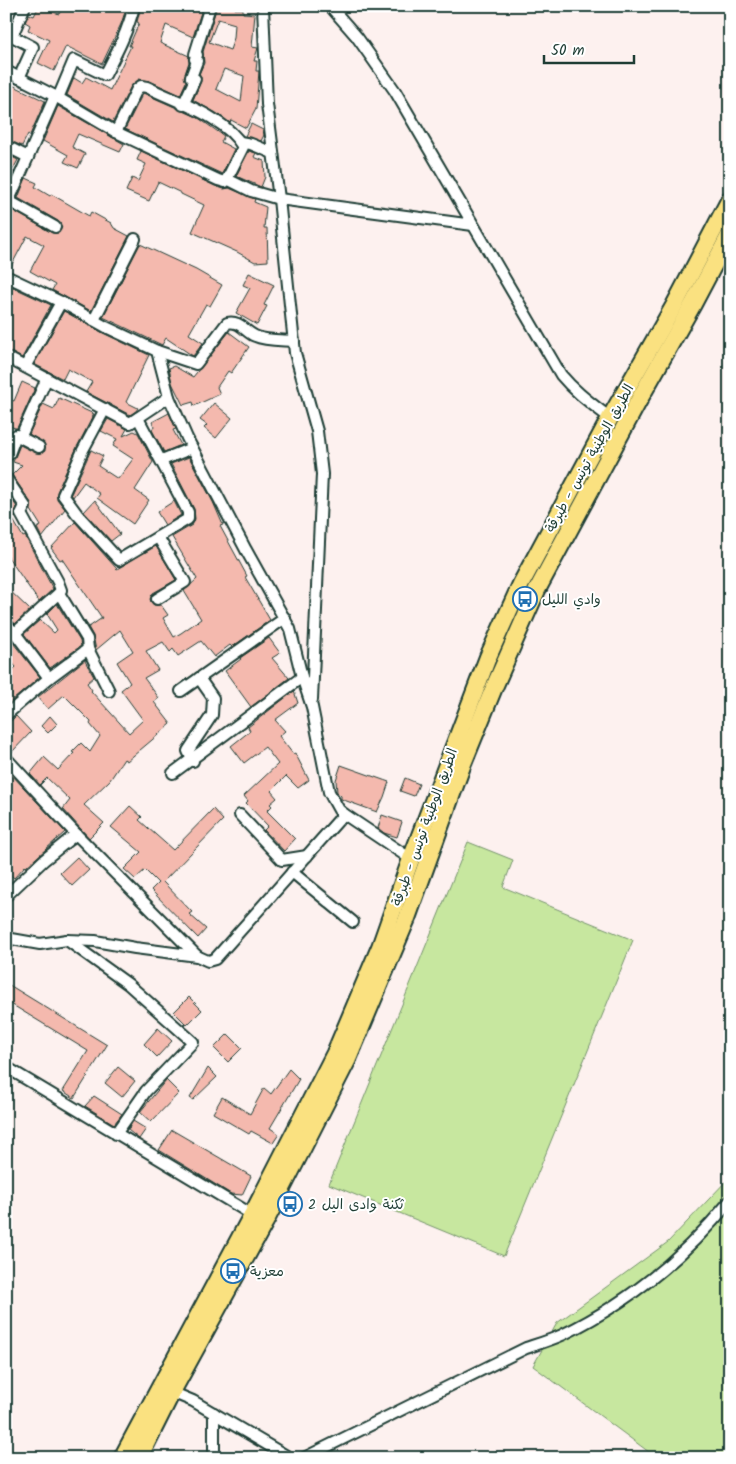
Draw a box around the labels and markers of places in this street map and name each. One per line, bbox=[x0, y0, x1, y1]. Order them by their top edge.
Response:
bus stop icon: وادي الليل bbox=[512, 586, 538, 612]
place label: وادي الليل bbox=[542, 589, 601, 611]
bus stop icon: ثكنة وادى اليل 2 bbox=[277, 1191, 303, 1217]
place label: ثكنة وادى اليل 2 bbox=[308, 1194, 404, 1216]
bus stop icon: معزية bbox=[220, 1258, 246, 1284]
place label: معزية bbox=[250, 1261, 284, 1283]

